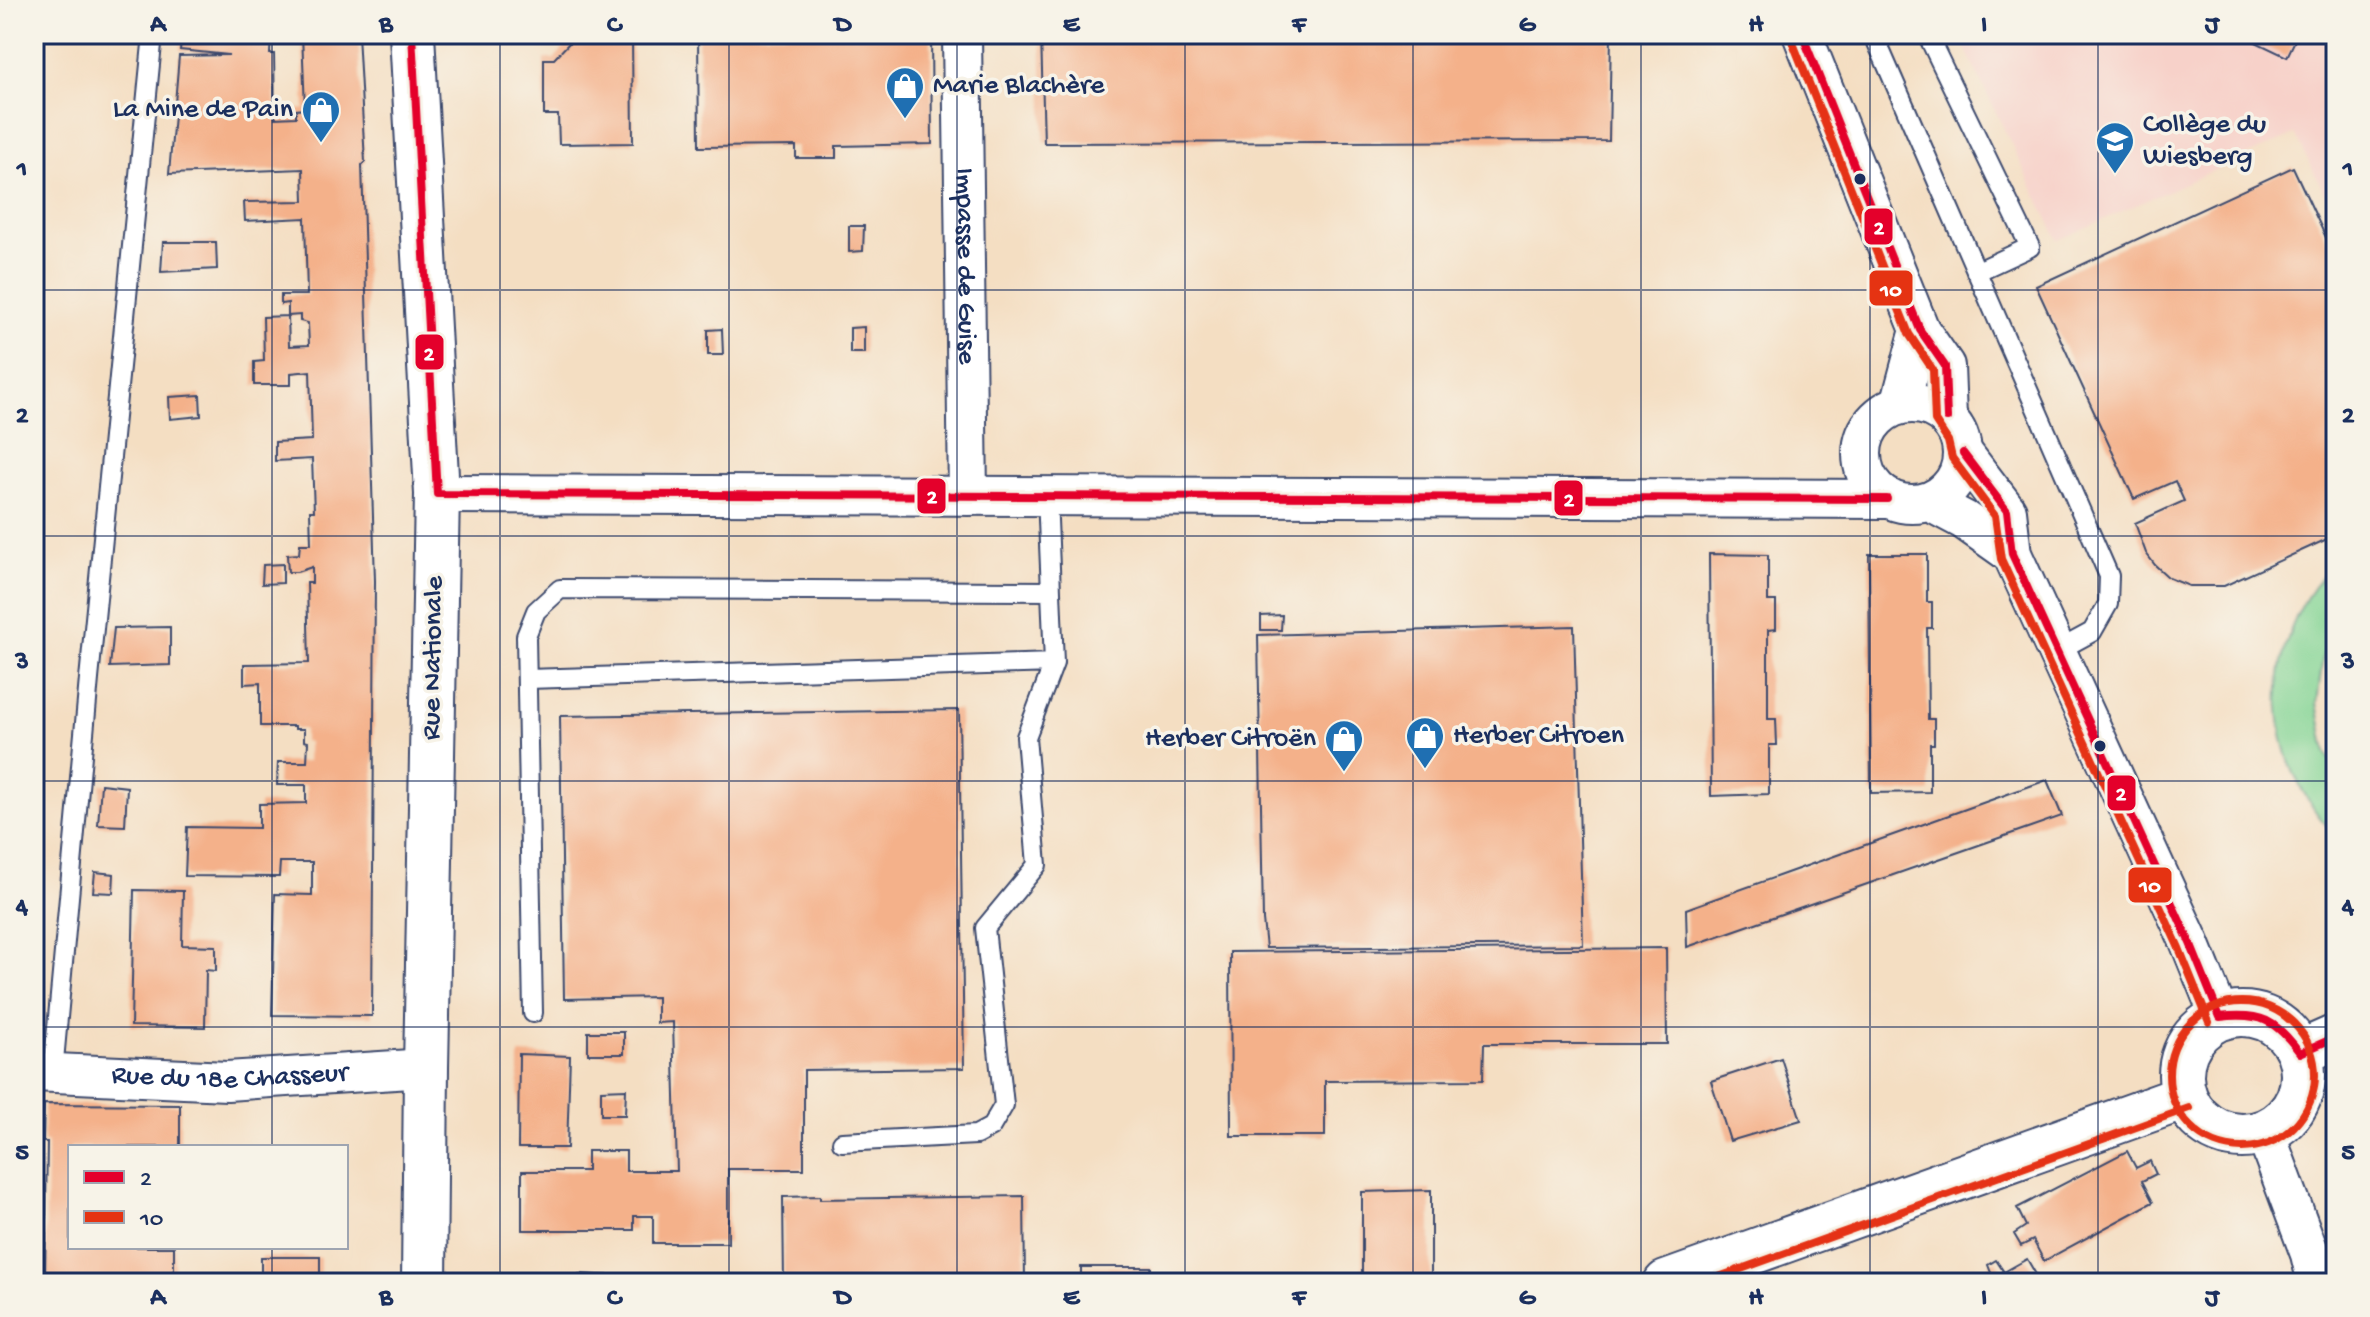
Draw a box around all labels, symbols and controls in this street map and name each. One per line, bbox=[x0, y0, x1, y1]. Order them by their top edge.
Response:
text: A bbox=[149, 11, 167, 42]
text: B bbox=[378, 11, 394, 42]
text: C bbox=[607, 11, 624, 42]
text: D bbox=[833, 11, 853, 42]
text: E bbox=[1063, 11, 1081, 42]
text: F bbox=[1291, 11, 1307, 42]
text: G bbox=[1519, 11, 1537, 42]
text: H bbox=[1749, 11, 1765, 42]
text: I bbox=[1981, 11, 1987, 42]
text: J bbox=[2204, 11, 2221, 42]
shop icon: Marie Blachère bbox=[884, 65, 926, 120]
place label: Marie Blachère bbox=[933, 70, 1105, 103]
shop icon: La Mine de Pain bbox=[300, 89, 342, 144]
place label: La Mine de Pain bbox=[113, 94, 294, 127]
place label: Collège du Wiesberg bbox=[2143, 109, 2266, 174]
school or university icon: Collège du Wiesberg bbox=[2094, 120, 2136, 175]
text: 1 bbox=[16, 156, 27, 187]
text: 1 bbox=[2342, 156, 2353, 187]
street label: Impasse de Guise bbox=[947, 167, 983, 365]
unlabelled marker bbox=[1852, 171, 1868, 187]
line badge: 2 bbox=[1863, 207, 1894, 246]
text: 2 bbox=[1874, 217, 1885, 243]
line badge: 10 bbox=[1868, 269, 1914, 307]
text: 10 bbox=[1879, 279, 1902, 305]
line badge: 2 bbox=[414, 333, 445, 371]
text: 2 bbox=[424, 343, 435, 369]
text: 2 bbox=[16, 402, 29, 433]
text: 2 bbox=[2342, 402, 2355, 433]
line badge: 2 bbox=[916, 477, 947, 515]
line badge: 2 bbox=[1553, 479, 1584, 517]
text: 2 bbox=[927, 486, 938, 512]
text: 2 bbox=[1564, 489, 1575, 515]
street label: Rue Nationale bbox=[416, 575, 452, 740]
text: 3 bbox=[14, 648, 29, 679]
text: 3 bbox=[2340, 648, 2355, 679]
shop icon: Herber Citroen bbox=[1404, 715, 1446, 770]
shop icon: Herber Citroën bbox=[1323, 718, 1365, 773]
place label: Herber Citroen bbox=[1453, 720, 1625, 753]
place label: Herber Citroën bbox=[1145, 723, 1317, 756]
unlabelled marker bbox=[2092, 738, 2108, 754]
line badge: 2 bbox=[2106, 774, 2137, 812]
text: 2 bbox=[2116, 783, 2127, 809]
line badge: 10 bbox=[2127, 866, 2173, 904]
text: 10 bbox=[2138, 875, 2161, 901]
text: 4 bbox=[15, 893, 29, 924]
text: 4 bbox=[2341, 893, 2355, 924]
street label: Rue du 18e Chasseur bbox=[111, 1057, 351, 1098]
text: 5 bbox=[15, 1139, 29, 1170]
text: 5 bbox=[2341, 1139, 2355, 1170]
legend bbox=[68, 1145, 348, 1249]
text: 2 bbox=[140, 1166, 152, 1195]
text: 10 bbox=[139, 1206, 163, 1235]
text: A bbox=[149, 1284, 167, 1315]
text: B bbox=[378, 1284, 394, 1315]
text: C bbox=[607, 1284, 624, 1315]
text: D bbox=[833, 1284, 853, 1315]
text: E bbox=[1063, 1284, 1081, 1315]
text: F bbox=[1291, 1284, 1307, 1315]
text: G bbox=[1519, 1284, 1537, 1315]
text: H bbox=[1749, 1284, 1765, 1315]
text: I bbox=[1981, 1284, 1987, 1315]
text: J bbox=[2204, 1284, 2221, 1315]

